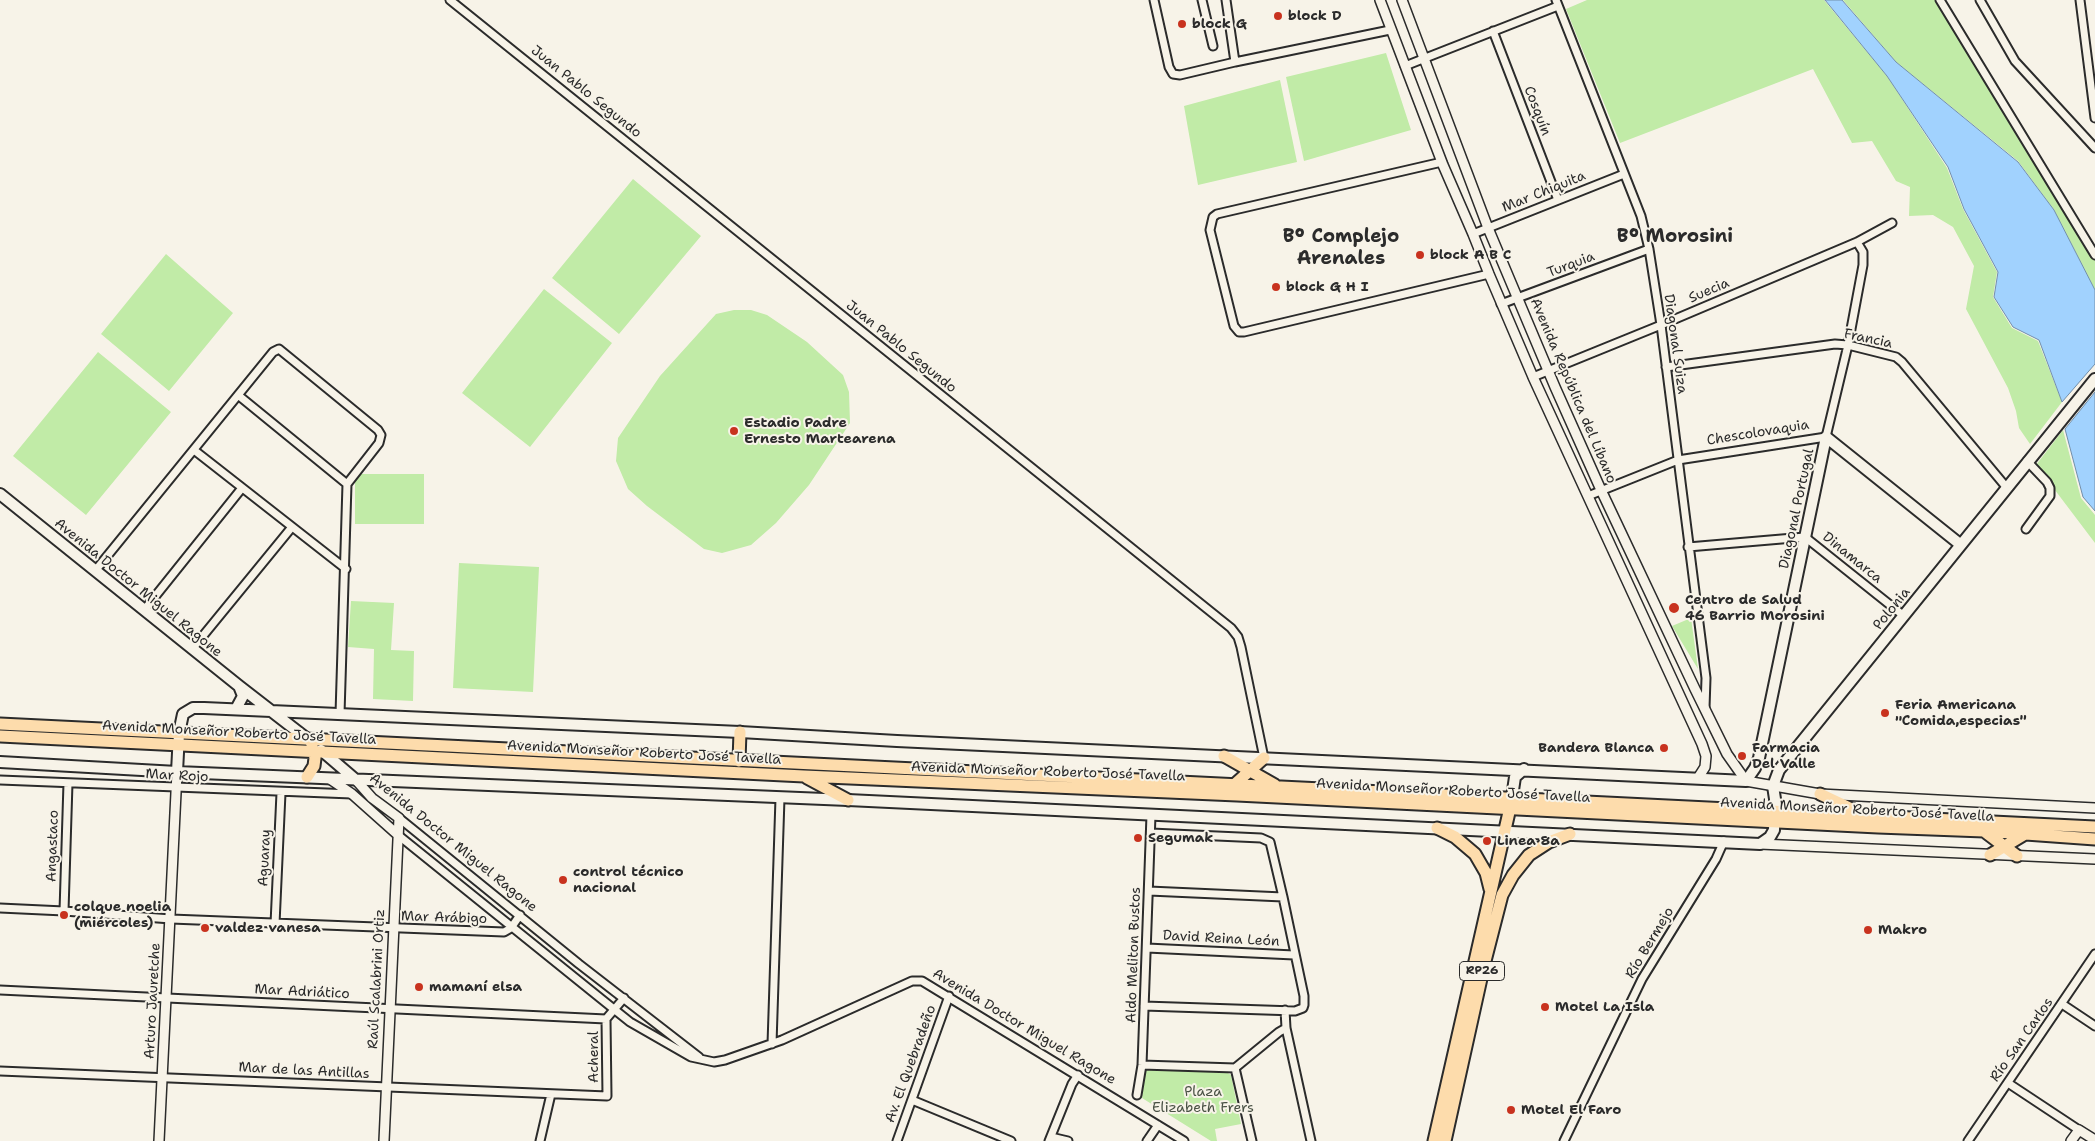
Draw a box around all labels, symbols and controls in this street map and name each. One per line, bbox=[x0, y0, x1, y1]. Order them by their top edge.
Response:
place label: block D bbox=[1288, 8, 1342, 24]
marker: block D bbox=[1272, 10, 1284, 22]
place label: block G bbox=[1192, 16, 1247, 32]
marker: block G bbox=[1176, 18, 1188, 30]
street label: Juan Pablo Segundo bbox=[527, 42, 645, 142]
street label: Cosquín bbox=[1520, 84, 1554, 138]
street label: Mar Chiquita bbox=[1500, 168, 1588, 216]
district label: Bº Complejo Arenales bbox=[1283, 226, 1399, 270]
district label: Bº Morosini bbox=[1617, 226, 1733, 248]
place label: block A B C bbox=[1430, 247, 1511, 263]
street label: Turquia bbox=[1545, 248, 1597, 282]
marker: block A B C bbox=[1414, 249, 1426, 261]
street label: Suecia bbox=[1686, 275, 1732, 307]
place label: block G H I bbox=[1286, 279, 1369, 295]
marker: block G H I bbox=[1270, 281, 1282, 293]
street label: Diagonal Suiza bbox=[1660, 293, 1690, 395]
street label: Avenida República del Líbano bbox=[1526, 296, 1620, 486]
street label: Juan Pablo Segundo bbox=[842, 297, 960, 397]
street label: Francia bbox=[1842, 326, 1894, 352]
place label: Estadio Padre Ernesto Martearena bbox=[744, 415, 896, 448]
street label: Chescolovaquia bbox=[1706, 417, 1810, 449]
marker: Estadio Padre Ernesto Martearena bbox=[728, 425, 740, 437]
street label: Diagonal Portugal bbox=[1776, 447, 1818, 571]
street label: Avenida Doctor Miguel Ragone bbox=[51, 515, 225, 661]
street label: Dinamarca bbox=[1819, 529, 1885, 587]
street label: Polonia bbox=[1870, 584, 1914, 634]
place label: Centro de Salud 46 Barrio Morosini bbox=[1685, 592, 1825, 624]
marker: Centro de Salud 46 Barrio Morosini bbox=[1667, 601, 1681, 615]
place label: Feria Americana "Comida,especias" bbox=[1895, 697, 2027, 730]
marker: Feria Americana "Comida,especias" bbox=[1879, 707, 1891, 719]
street label: Avenida Monseñor Roberto José Tavella bbox=[102, 717, 376, 749]
street label: Avenida Monseñor Roberto José Tavella bbox=[507, 737, 781, 769]
place label: Bandera Blanca bbox=[1538, 740, 1654, 756]
place label: Farmacia Del Valle bbox=[1752, 740, 1820, 772]
marker: Bandera Blanca bbox=[1658, 742, 1670, 754]
marker: Farmacia Del Valle bbox=[1736, 750, 1748, 762]
street label: Avenida Monseñor Roberto José Tavella bbox=[911, 759, 1185, 785]
street label: Mar Rojo bbox=[145, 766, 209, 786]
street label: Avenida Doctor Miguel Ragone bbox=[366, 770, 540, 916]
street label: Avenida Monseñor Roberto José Tavella bbox=[1316, 775, 1590, 807]
street label: Avenida Monseñor Roberto José Tavella bbox=[1720, 794, 1994, 826]
street label: Angastaco bbox=[43, 810, 63, 882]
street label: Aguaray bbox=[255, 829, 275, 887]
place label: Segumak bbox=[1148, 830, 1213, 846]
marker: Segumak bbox=[1132, 832, 1144, 844]
place label: Linea 8a bbox=[1497, 833, 1560, 849]
marker: Linea 8a bbox=[1481, 835, 1493, 847]
place label: control técnico nacional bbox=[573, 864, 684, 896]
marker: control técnico nacional bbox=[557, 874, 569, 886]
street label: Aldo Meliton Bustos bbox=[1123, 887, 1145, 1023]
place label: colque noelia (miércoles) bbox=[74, 899, 171, 932]
street label: Río Bermejo bbox=[1622, 904, 1678, 982]
street label: Mar Arábigo bbox=[400, 908, 488, 928]
marker: colque noelia (miércoles) bbox=[58, 909, 70, 921]
street label: Raúl Scalabrini Ortiz bbox=[365, 909, 389, 1049]
place label: valdez vanesa bbox=[215, 920, 321, 936]
marker: valdez vanesa bbox=[199, 922, 211, 934]
place label: Makro bbox=[1878, 922, 1927, 938]
marker: Makro bbox=[1862, 924, 1874, 936]
street label: David Reina León bbox=[1162, 928, 1280, 950]
street label: Arturo Jauretche bbox=[142, 942, 164, 1060]
road number: RP26 bbox=[1460, 961, 1504, 980]
street label: Avenida Doctor Miguel Ragone bbox=[929, 965, 1119, 1089]
place label: mamaní elsa bbox=[429, 979, 522, 995]
street label: Mar Adriático bbox=[254, 981, 350, 1003]
marker: mamaní elsa bbox=[413, 981, 425, 993]
street label: Río San Carlos bbox=[1987, 995, 2057, 1085]
place label: Motel La Isla bbox=[1555, 999, 1654, 1015]
marker: Motel La Isla bbox=[1539, 1001, 1551, 1013]
street label: Av. El Quebradeño bbox=[882, 1003, 940, 1125]
street label: Acheral bbox=[586, 1031, 602, 1083]
street label: Mar de las Antillas bbox=[238, 1059, 370, 1083]
park label: Plaza Elizabeth Frers bbox=[1152, 1084, 1254, 1116]
place label: Motel El Faro bbox=[1521, 1102, 1621, 1118]
marker: Motel El Faro bbox=[1505, 1104, 1517, 1116]

